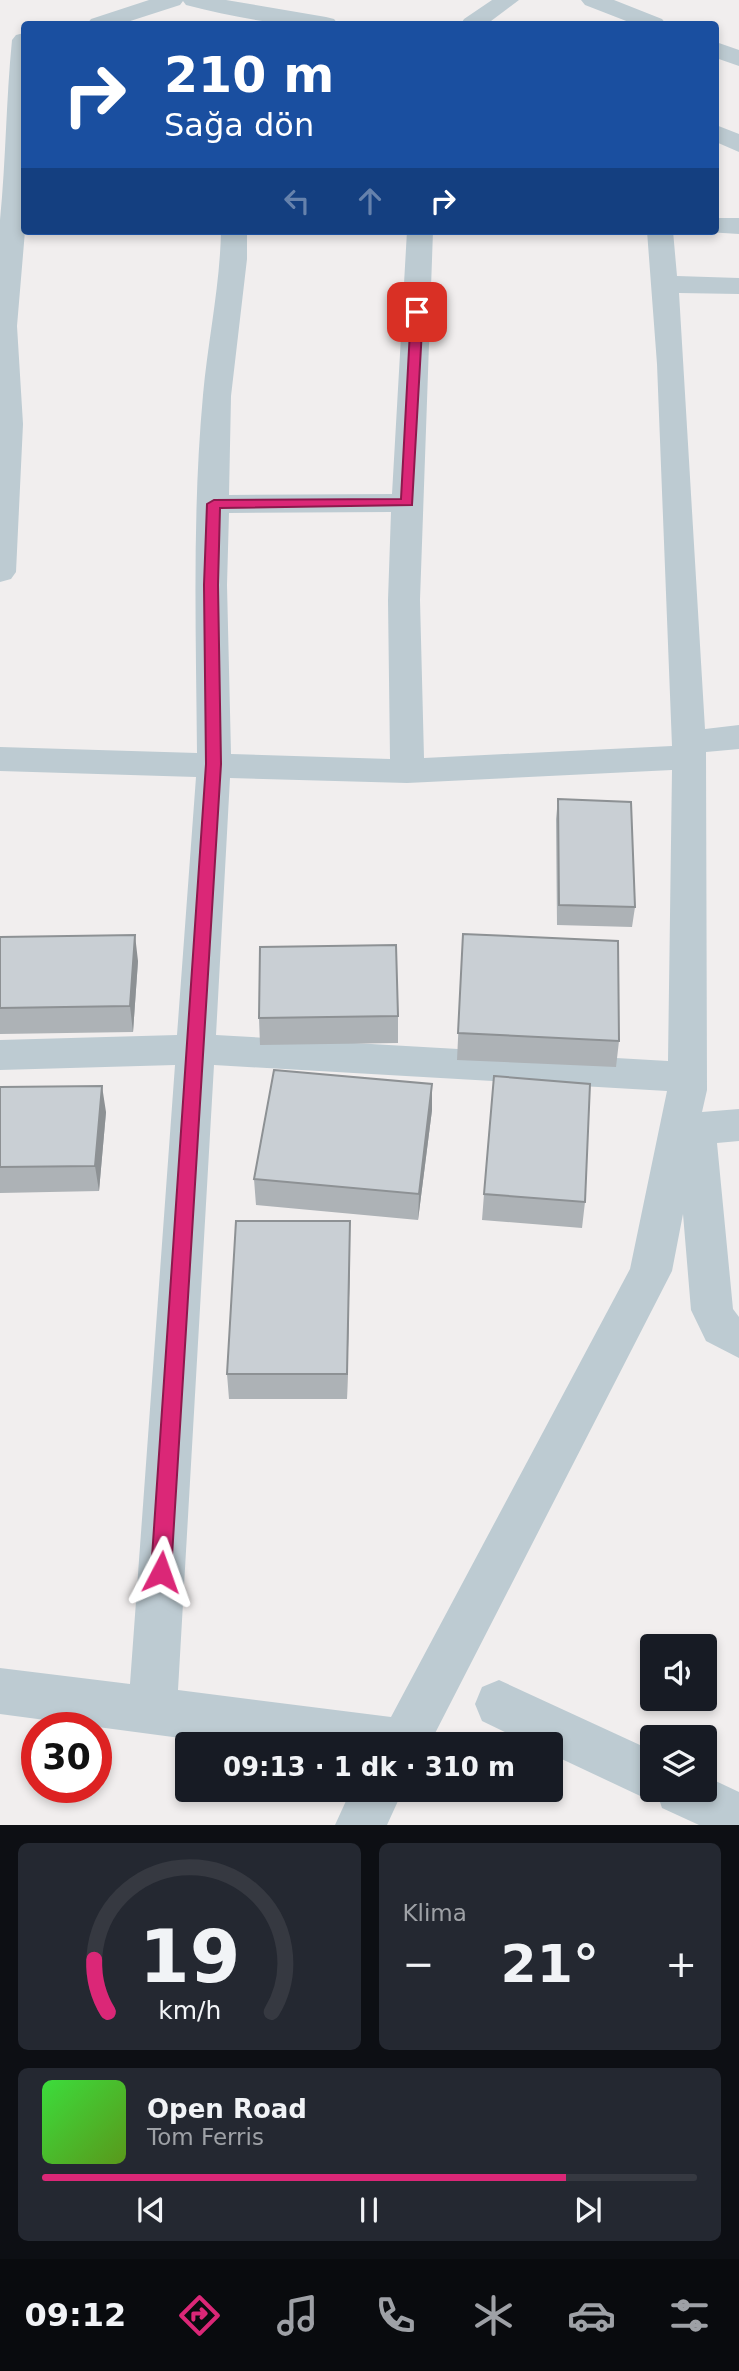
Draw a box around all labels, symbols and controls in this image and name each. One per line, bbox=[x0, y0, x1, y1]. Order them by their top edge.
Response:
text: 210 m bbox=[164, 47, 334, 104]
icon: right bbox=[49, 49, 140, 140]
text: Sağa dön bbox=[164, 106, 314, 144]
icon: left bbox=[278, 182, 316, 220]
icon: ahead bbox=[351, 182, 389, 220]
icon: right bbox=[424, 182, 462, 220]
pin bbox=[387, 282, 447, 342]
icon: arrive bbox=[398, 293, 436, 331]
position arrow bbox=[124, 1535, 198, 1609]
map controls bbox=[640, 1634, 717, 1802]
button: sound bbox=[640, 1634, 717, 1711]
speed limit sign: 30 bbox=[21, 1712, 112, 1803]
button: layers bbox=[640, 1725, 717, 1802]
text: 09:13 · 1 dk · 310 m bbox=[223, 1752, 515, 1782]
text: Klima bbox=[403, 1900, 467, 1926]
text: 19 bbox=[139, 1915, 240, 2000]
text: 21° bbox=[501, 1934, 599, 1994]
text: − bbox=[403, 1942, 434, 1986]
text: + bbox=[665, 1942, 697, 1986]
text: km/h bbox=[158, 1996, 221, 2025]
text: Open Road bbox=[147, 2094, 307, 2124]
text: Tom Ferris bbox=[147, 2124, 264, 2150]
icon: previous bbox=[132, 2191, 170, 2229]
icon: pause bbox=[350, 2191, 388, 2229]
icon: next bbox=[569, 2191, 607, 2229]
icon: directions bbox=[175, 2291, 224, 2340]
icon: music bbox=[273, 2291, 322, 2340]
icon: phone bbox=[371, 2291, 420, 2340]
icon: climate bbox=[469, 2291, 518, 2340]
icon: car bbox=[567, 2291, 616, 2340]
icon: filters bbox=[665, 2291, 714, 2340]
text: 09:12 bbox=[25, 2296, 126, 2334]

